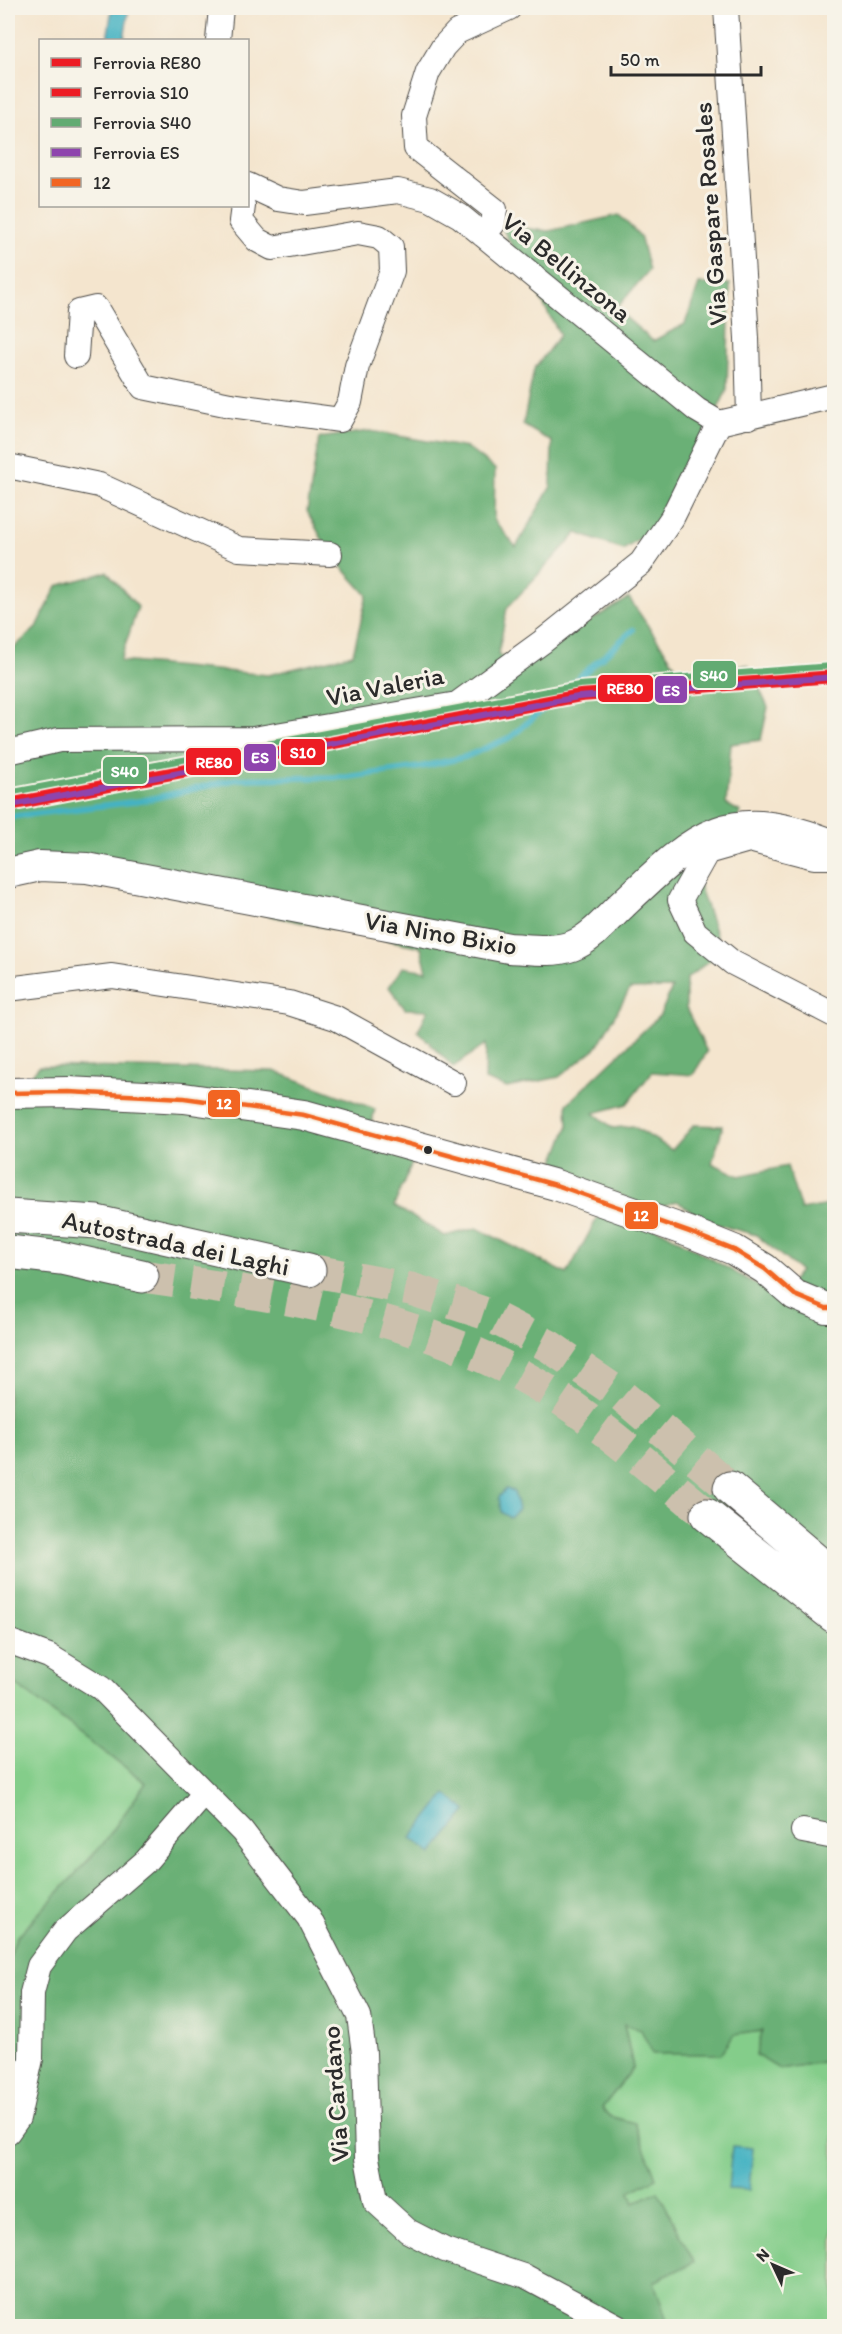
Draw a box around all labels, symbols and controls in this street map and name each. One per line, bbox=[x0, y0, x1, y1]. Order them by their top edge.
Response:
legend bbox=[39, 39, 249, 207]
scale bar bbox=[611, 39, 761, 77]
text: 50 m bbox=[620, 49, 660, 71]
text: Ferrovia RE80 bbox=[93, 52, 201, 74]
text: Ferrovia S10 bbox=[93, 82, 189, 104]
street label: Via Gaspare Rosales bbox=[686, 101, 734, 327]
text: Ferrovia S40 bbox=[93, 112, 192, 134]
text: Ferrovia ES bbox=[93, 142, 180, 164]
text: 12 bbox=[93, 172, 111, 194]
street label: Via Bellinzona bbox=[495, 205, 639, 330]
street label: Via Valeria bbox=[323, 659, 447, 713]
line badge: S40 bbox=[692, 660, 737, 689]
text: S40 bbox=[700, 666, 728, 685]
line badge: RE80 bbox=[597, 674, 654, 703]
line badge: ES bbox=[654, 675, 688, 704]
text: RE80 bbox=[606, 679, 644, 698]
text: ES bbox=[662, 681, 680, 700]
line badge: S10 bbox=[280, 738, 326, 766]
line badge: ES bbox=[243, 743, 277, 772]
text: S10 bbox=[290, 743, 316, 762]
line badge: RE80 bbox=[185, 747, 242, 776]
text: ES bbox=[251, 748, 269, 767]
text: RE80 bbox=[195, 753, 233, 772]
line badge: S40 bbox=[102, 756, 148, 785]
text: S40 bbox=[111, 762, 139, 781]
street label: Via Nino Bixio bbox=[362, 904, 520, 962]
line badge: 12 bbox=[207, 1089, 241, 1118]
text: 12 bbox=[216, 1094, 233, 1113]
unlabelled marker bbox=[422, 1144, 434, 1156]
line badge: 12 bbox=[624, 1201, 659, 1230]
street label: Autostrada dei Laghi bbox=[60, 1203, 292, 1283]
text: 12 bbox=[633, 1206, 650, 1225]
street label: Via Cardano bbox=[314, 2025, 356, 2163]
north arrow bbox=[743, 2235, 803, 2295]
text: N bbox=[752, 2244, 773, 2265]

